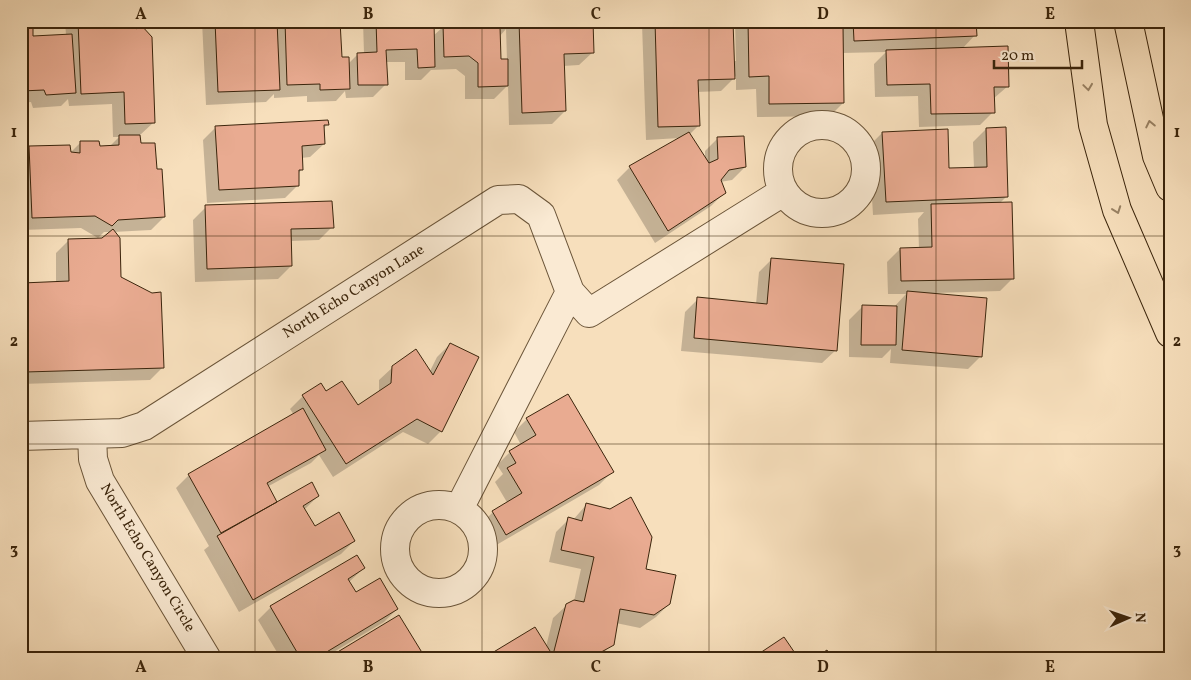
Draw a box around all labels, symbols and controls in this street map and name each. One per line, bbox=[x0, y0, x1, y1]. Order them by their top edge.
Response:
text: A bbox=[135, 4, 147, 26]
text: B bbox=[363, 4, 374, 26]
text: C bbox=[591, 4, 601, 26]
text: D bbox=[817, 4, 829, 26]
text: E bbox=[1045, 4, 1055, 26]
scale bar bbox=[994, 38, 1081, 70]
text: 20 m bbox=[1001, 46, 1034, 67]
one-way arrow bbox=[1082, 83, 1093, 91]
one-way arrow bbox=[1145, 120, 1156, 129]
text: 1 bbox=[11, 122, 17, 144]
text: 1 bbox=[1174, 122, 1180, 144]
one-way arrow bbox=[1111, 205, 1121, 214]
street label: North Echo Canyon Lane bbox=[279, 240, 429, 344]
text: 2 bbox=[10, 331, 18, 353]
text: 2 bbox=[1173, 331, 1181, 353]
street label: North Echo Canyon Circle bbox=[94, 480, 200, 636]
text: 3 bbox=[10, 539, 18, 561]
text: 3 bbox=[1173, 539, 1181, 561]
north arrow bbox=[1104, 592, 1154, 642]
text: N bbox=[1130, 612, 1149, 623]
text: A bbox=[135, 657, 147, 679]
text: B bbox=[363, 657, 374, 679]
text: C bbox=[591, 657, 601, 679]
text: D bbox=[817, 657, 829, 679]
text: E bbox=[1045, 657, 1055, 679]

